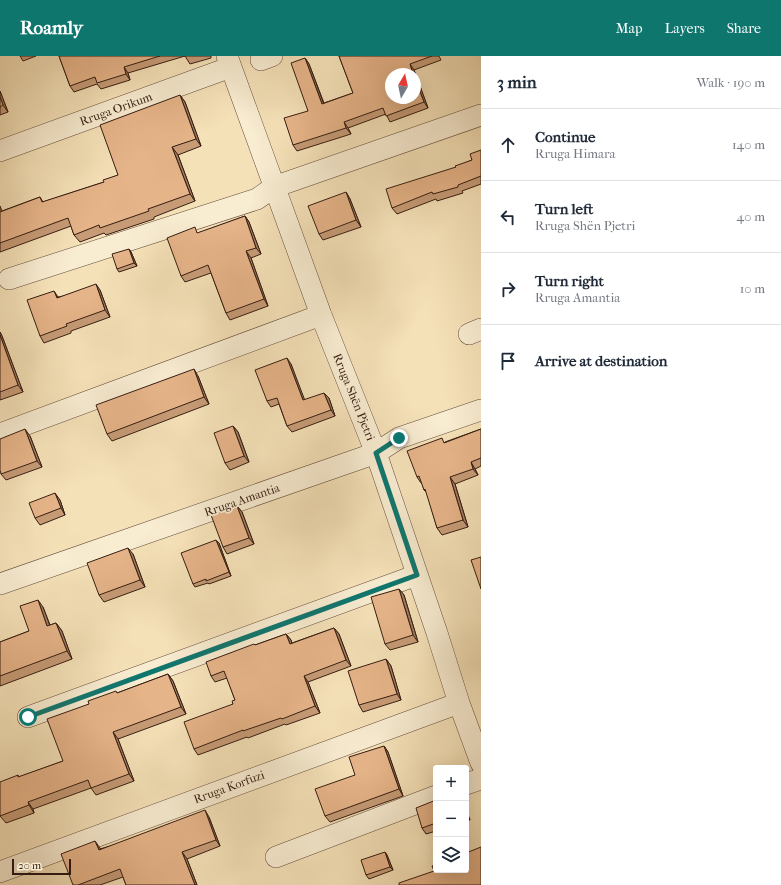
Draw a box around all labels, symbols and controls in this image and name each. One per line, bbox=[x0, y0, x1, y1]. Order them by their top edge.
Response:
text: Roamly bbox=[20, 17, 83, 39]
text: Map bbox=[616, 20, 643, 37]
text: Layers bbox=[665, 20, 705, 37]
text: Share bbox=[727, 20, 761, 37]
north arrow bbox=[385, 68, 421, 104]
text: 3 min bbox=[497, 72, 537, 92]
text: Walk · 190 m bbox=[696, 75, 765, 90]
street label: Rruga Orikum bbox=[78, 89, 154, 129]
text: Continue bbox=[535, 128, 595, 146]
icon: ahead bbox=[497, 134, 519, 156]
text: 140 m bbox=[732, 137, 765, 152]
text: Rruga Himara bbox=[535, 146, 616, 161]
text: Turn left bbox=[535, 200, 593, 218]
icon: left bbox=[497, 206, 519, 228]
text: 40 m bbox=[737, 209, 765, 224]
text: Rruga Shën Pjetri bbox=[535, 218, 635, 233]
text: Turn right bbox=[535, 272, 604, 290]
icon: right bbox=[497, 278, 519, 300]
text: 10 m bbox=[740, 281, 765, 296]
text: Rruga Amantia bbox=[535, 290, 620, 305]
icon: arrive bbox=[497, 350, 519, 372]
street label: Rruga Shën Pjetri bbox=[330, 351, 378, 443]
text: Arrive at destination bbox=[535, 352, 667, 370]
route end bbox=[390, 429, 408, 447]
street label: Rruga Amantia bbox=[202, 480, 282, 519]
route start bbox=[19, 708, 37, 726]
map controls bbox=[433, 765, 469, 873]
button: + bbox=[433, 765, 469, 801]
street label: Rruga Korfuzi bbox=[192, 768, 267, 806]
button: − bbox=[433, 801, 469, 837]
button: layers bbox=[433, 837, 469, 873]
scale bar bbox=[12, 857, 71, 876]
text: 20 m bbox=[18, 859, 41, 872]

